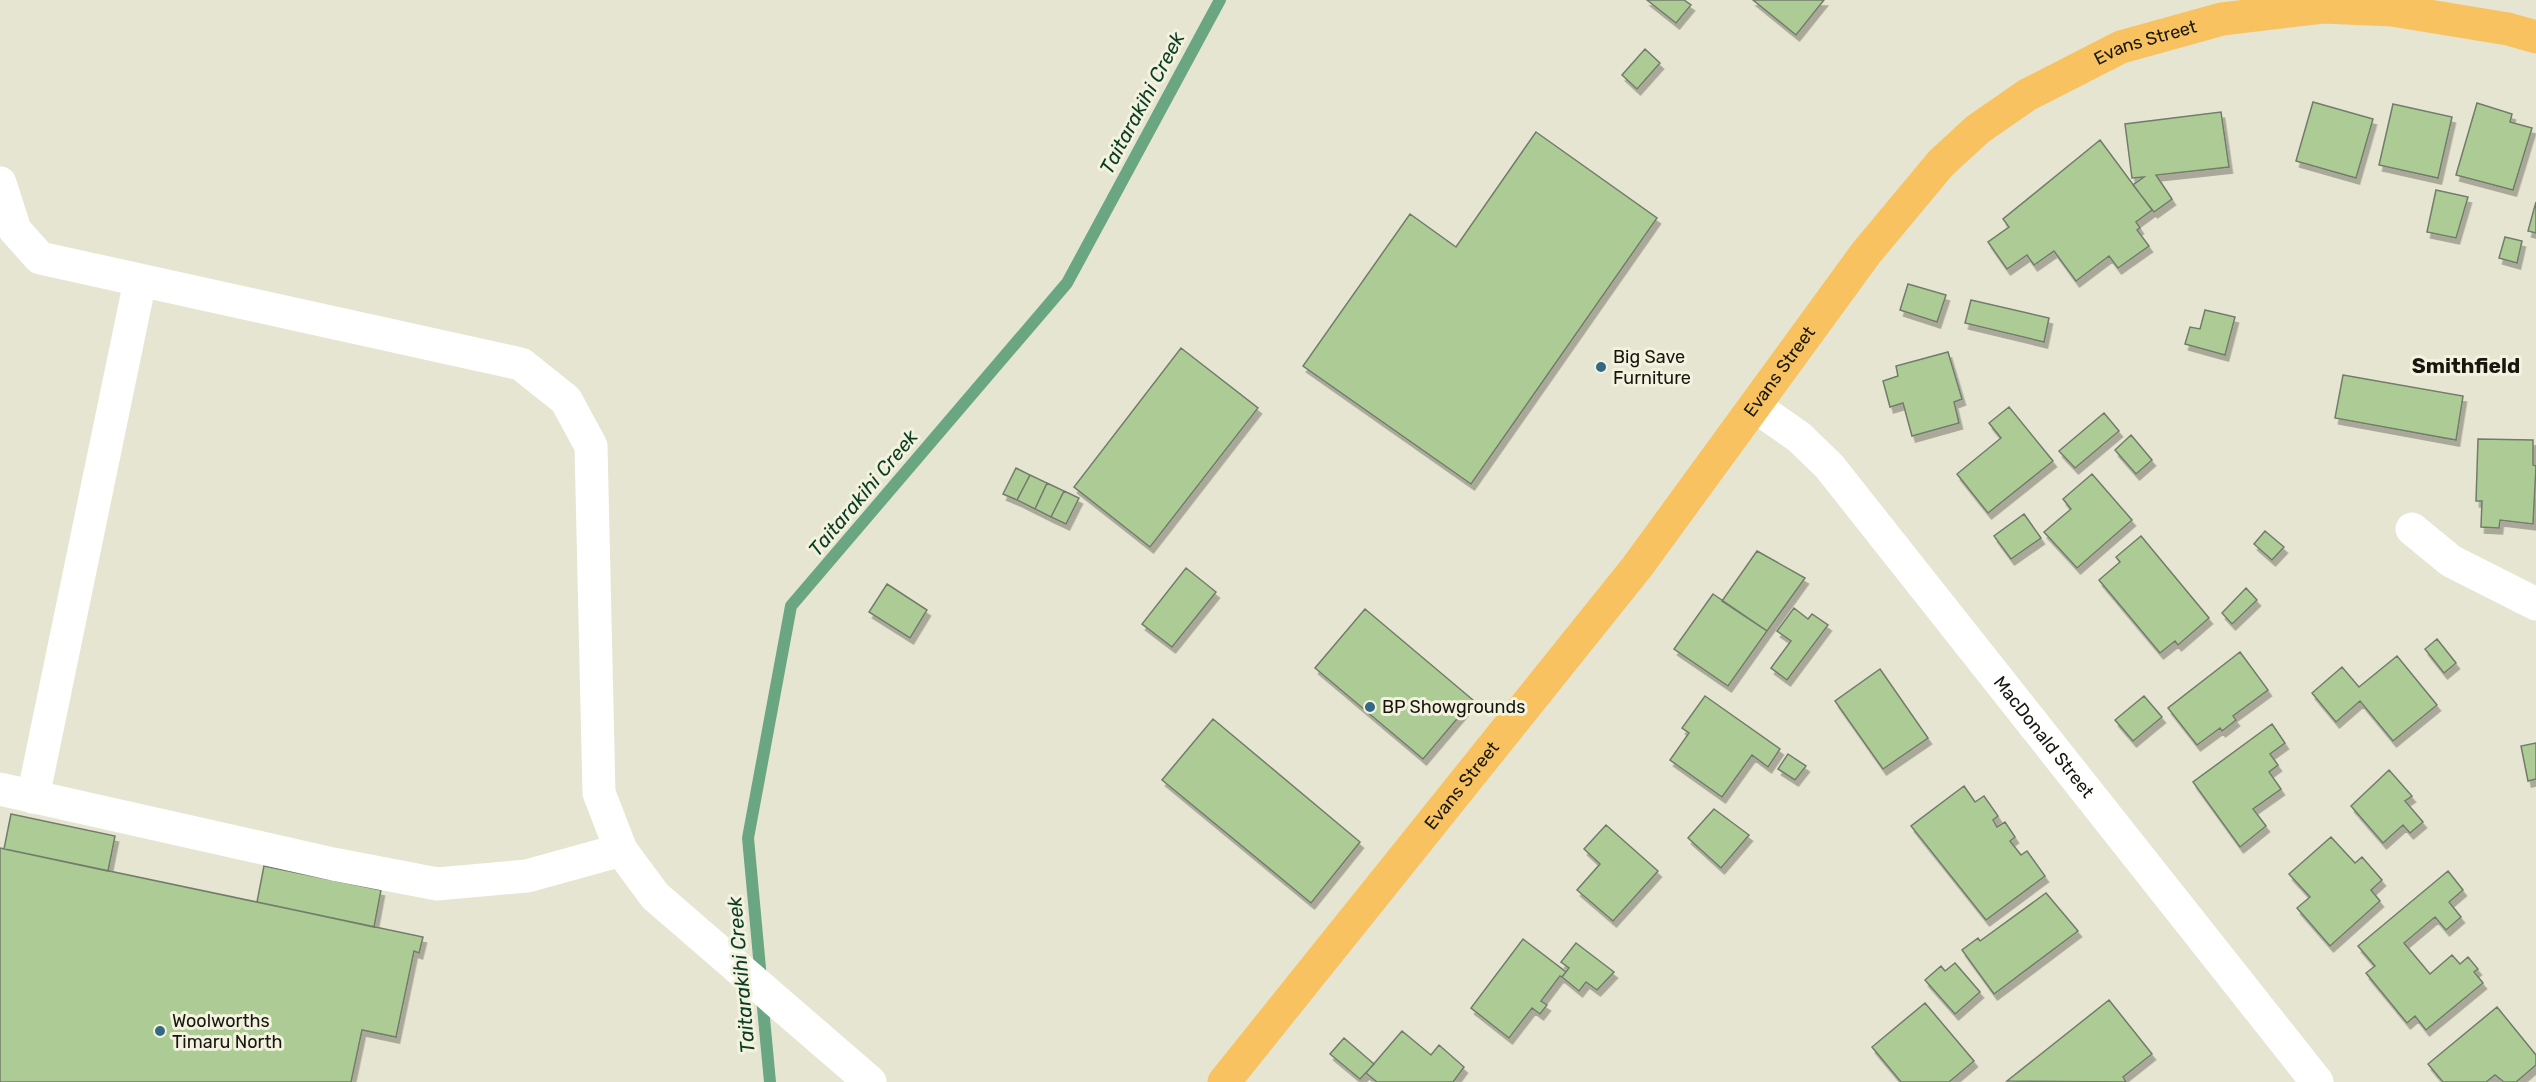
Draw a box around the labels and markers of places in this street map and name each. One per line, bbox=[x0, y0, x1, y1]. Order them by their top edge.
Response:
place label: Big Save Furniture bbox=[1613, 346, 1691, 389]
marker: Big Save Furniture bbox=[1594, 360, 1608, 374]
place label: BP Showgrounds bbox=[1382, 696, 1525, 718]
marker: BP Showgrounds bbox=[1363, 700, 1377, 714]
place label: Woolworths Timaru North bbox=[172, 1010, 282, 1053]
marker: Woolworths Timaru North bbox=[153, 1024, 167, 1038]

